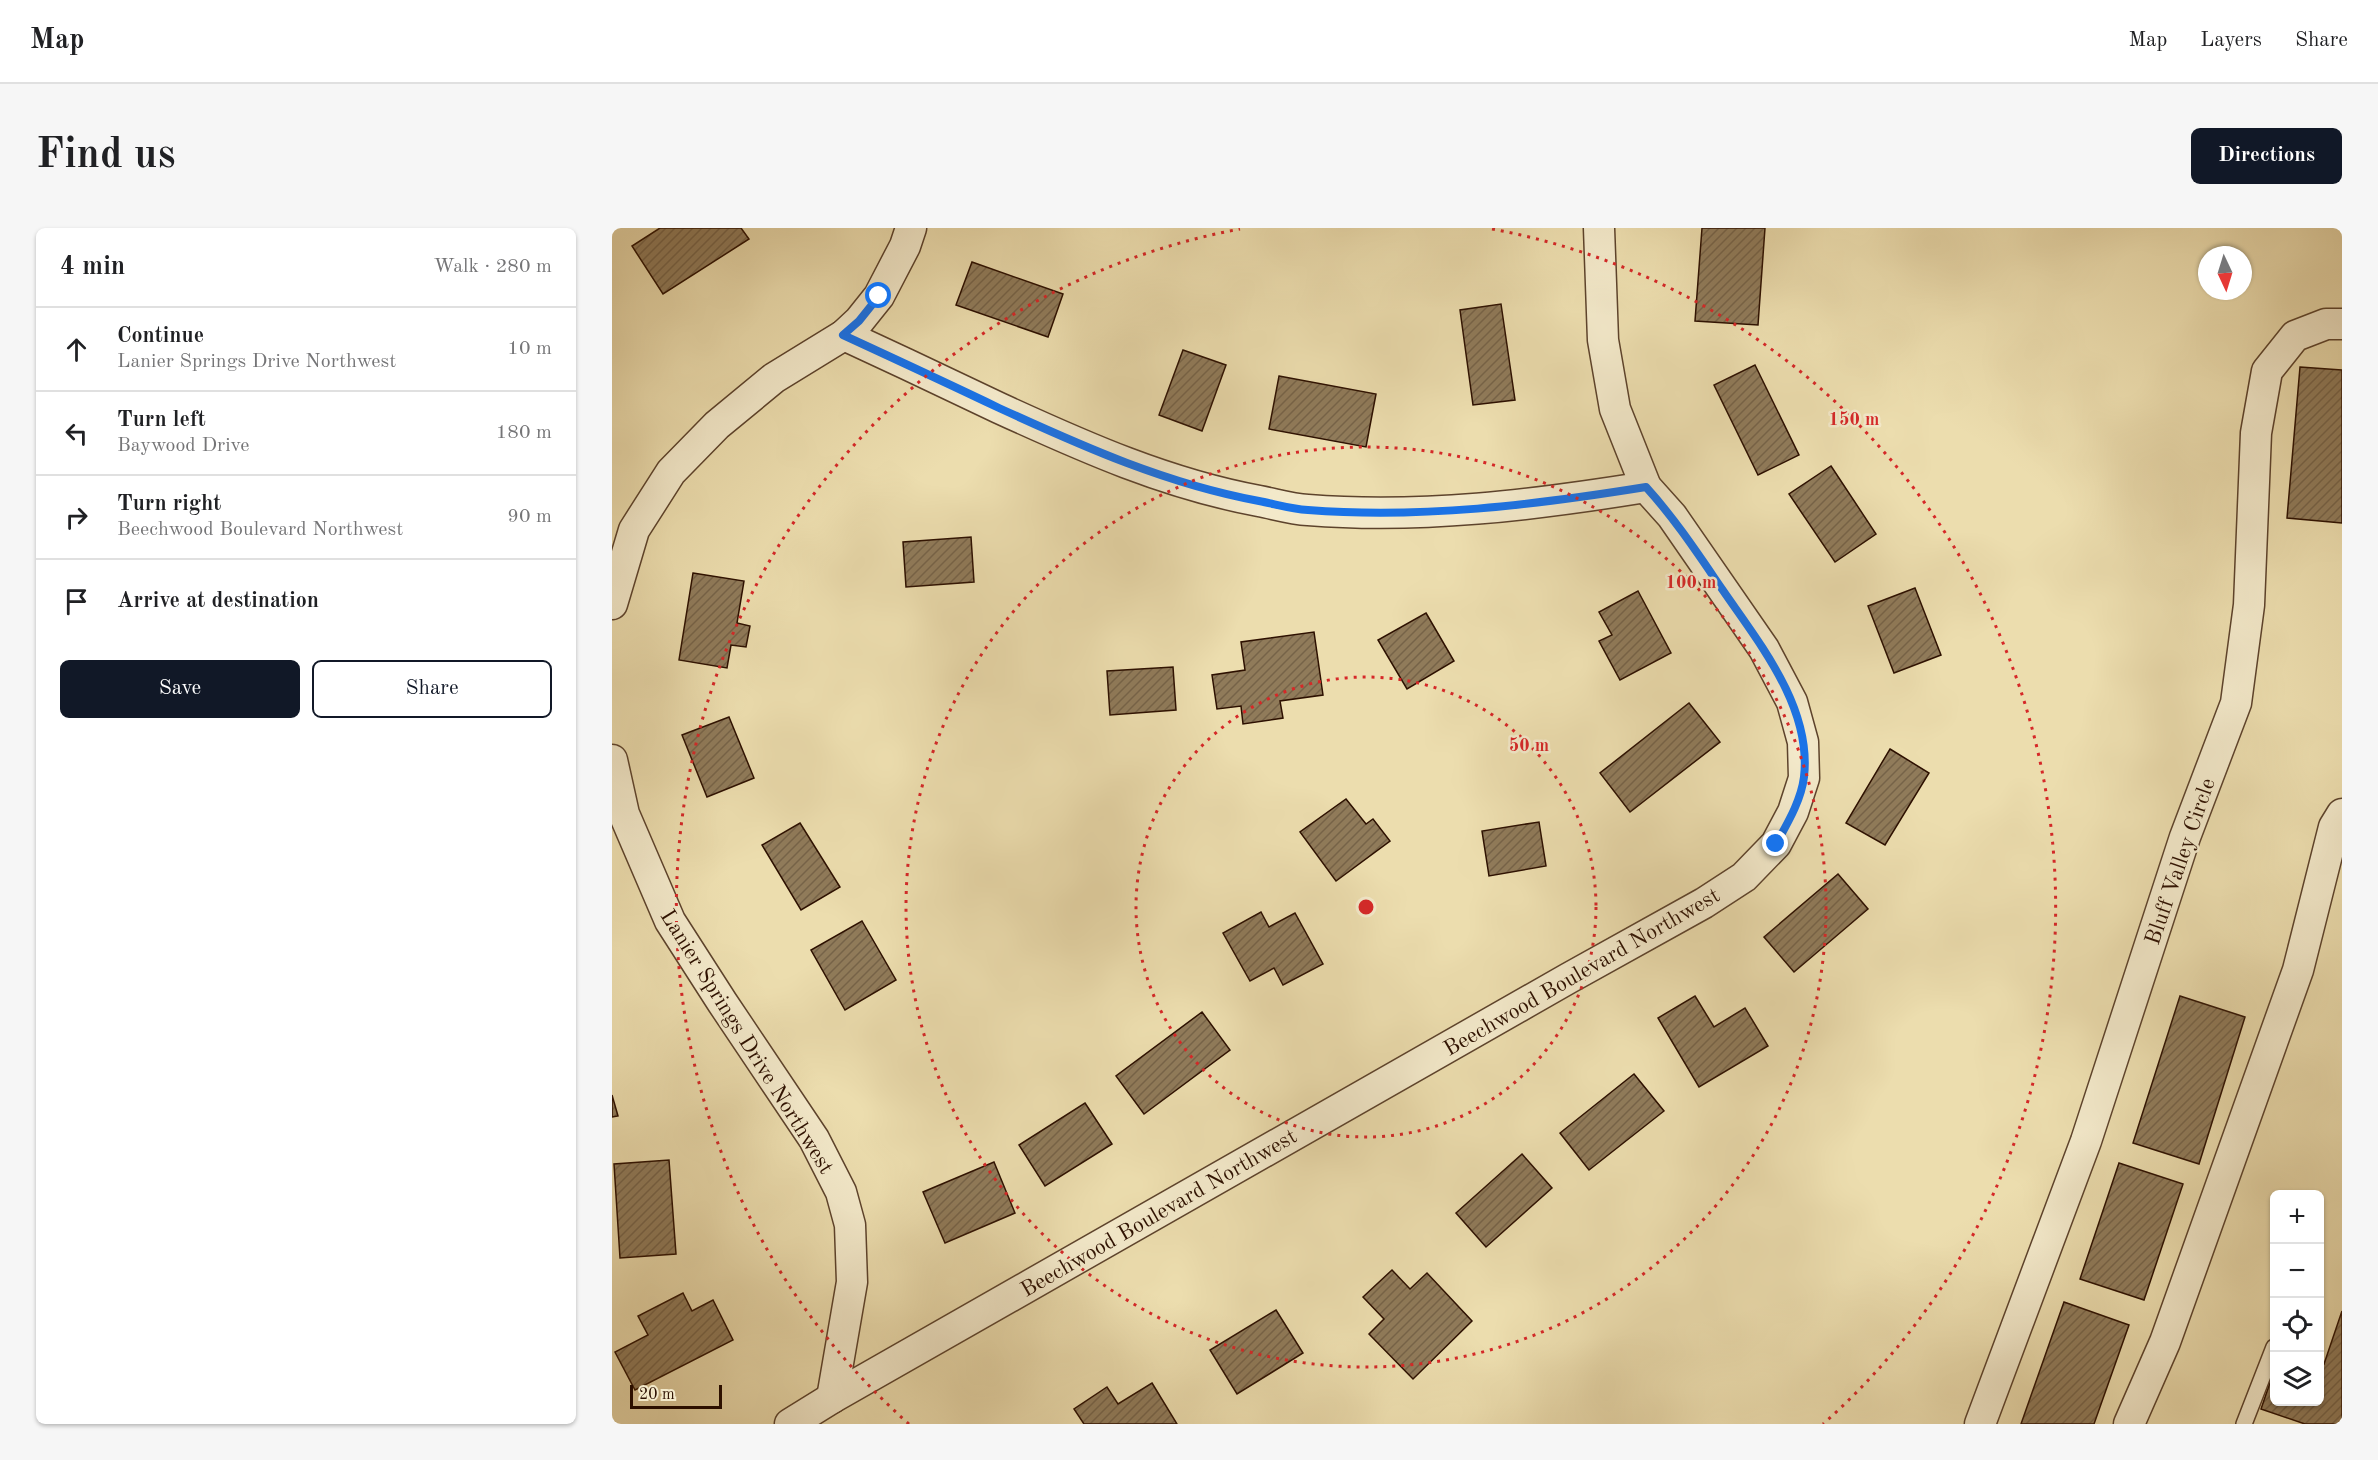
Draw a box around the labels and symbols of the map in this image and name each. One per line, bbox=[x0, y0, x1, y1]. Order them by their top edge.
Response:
north arrow bbox=[2198, 246, 2252, 300]
route start bbox=[865, 282, 891, 308]
text: 150 m bbox=[1829, 411, 1879, 429]
text: 100 m bbox=[1666, 574, 1716, 592]
text: 50 m bbox=[1509, 737, 1549, 755]
street label: Bluff Valley Circle bbox=[2142, 775, 2220, 948]
route end bbox=[1762, 830, 1788, 856]
street label: Beechwood Boulevard Northwest bbox=[1440, 885, 1724, 1061]
centre of rings bbox=[1356, 897, 1376, 917]
street label: Lanier Springs Drive Northwest bbox=[656, 906, 837, 1178]
street label: Beechwood Boulevard Northwest bbox=[1017, 1126, 1301, 1302]
scale bar bbox=[630, 1382, 722, 1410]

